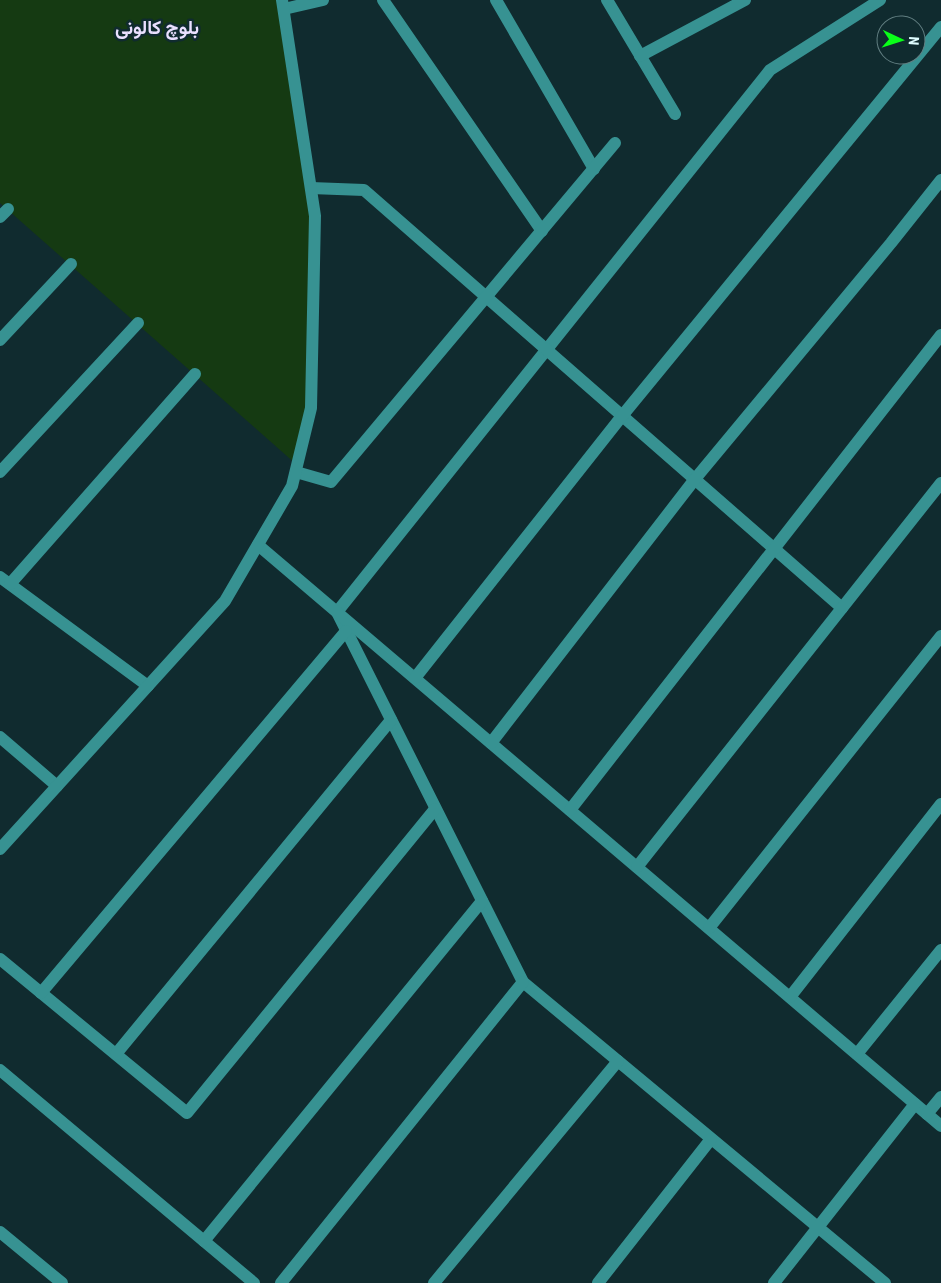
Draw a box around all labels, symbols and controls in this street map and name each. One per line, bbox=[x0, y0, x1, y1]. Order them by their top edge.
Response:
north arrow bbox=[876, 15, 926, 65]
district label: بلوچ کالونی bbox=[115, 16, 199, 40]
text: N bbox=[906, 36, 922, 46]

